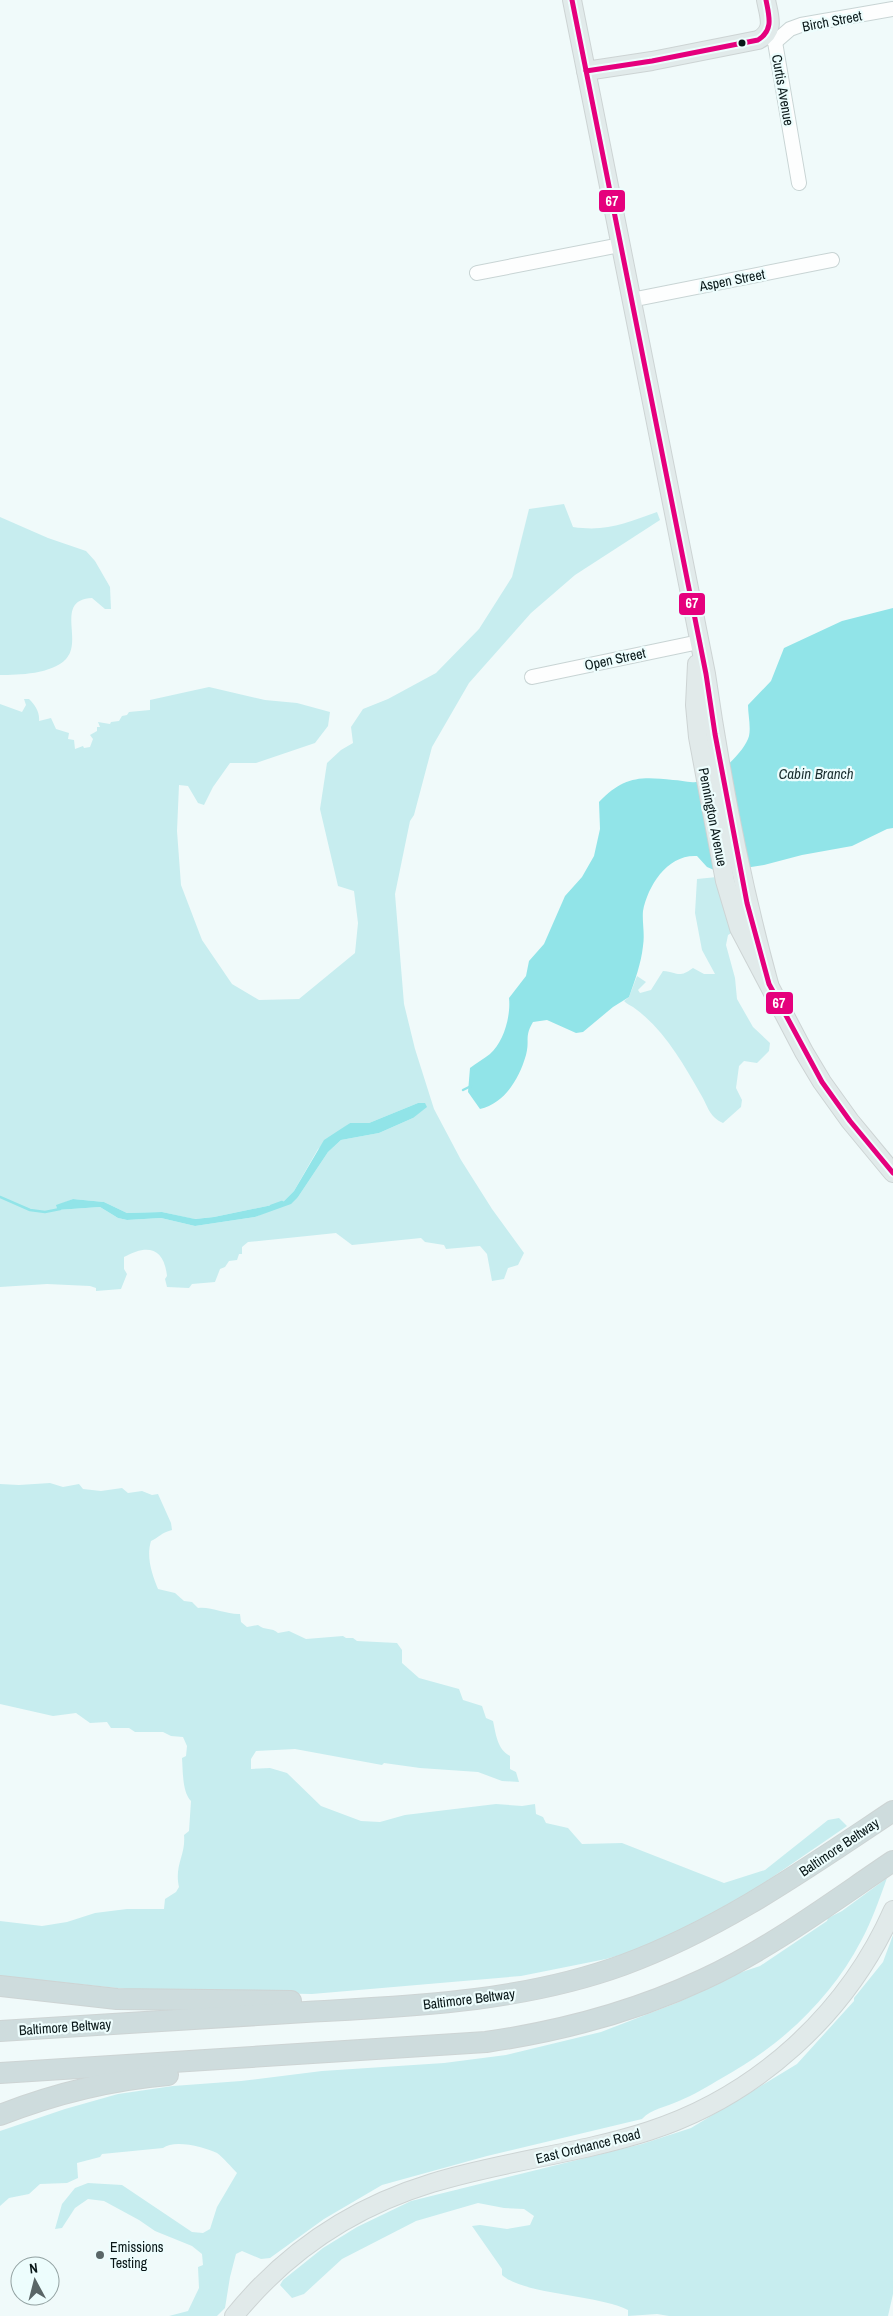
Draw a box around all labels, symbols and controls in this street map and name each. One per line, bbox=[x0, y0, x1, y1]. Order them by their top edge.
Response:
street label: Birch Street bbox=[801, 6, 863, 36]
unlabelled marker bbox=[737, 38, 747, 48]
street label: Curtis Avenue bbox=[768, 53, 798, 127]
line badge: 67 bbox=[598, 189, 626, 213]
text: 67 bbox=[606, 192, 619, 210]
street label: Aspen Street bbox=[697, 265, 766, 295]
line badge: 67 bbox=[678, 592, 706, 616]
text: 67 bbox=[686, 594, 699, 612]
street label: Open Street bbox=[583, 644, 647, 674]
water label: Cabin Branch bbox=[778, 763, 854, 784]
street label: Pennington Avenue bbox=[695, 766, 731, 868]
line badge: 67 bbox=[765, 991, 794, 1015]
text: 67 bbox=[773, 994, 786, 1012]
street label: Baltimore Beltway bbox=[796, 1814, 883, 1880]
street label: Baltimore Beltway bbox=[422, 1984, 516, 2014]
street label: Baltimore Beltway bbox=[18, 2015, 112, 2039]
street label: East Ordnance Road bbox=[534, 2124, 642, 2168]
place label: Emissions Testing bbox=[110, 2238, 164, 2272]
marker: Emissions Testing bbox=[94, 2249, 106, 2261]
north arrow bbox=[10, 2256, 60, 2306]
text: N bbox=[28, 2259, 39, 2278]

